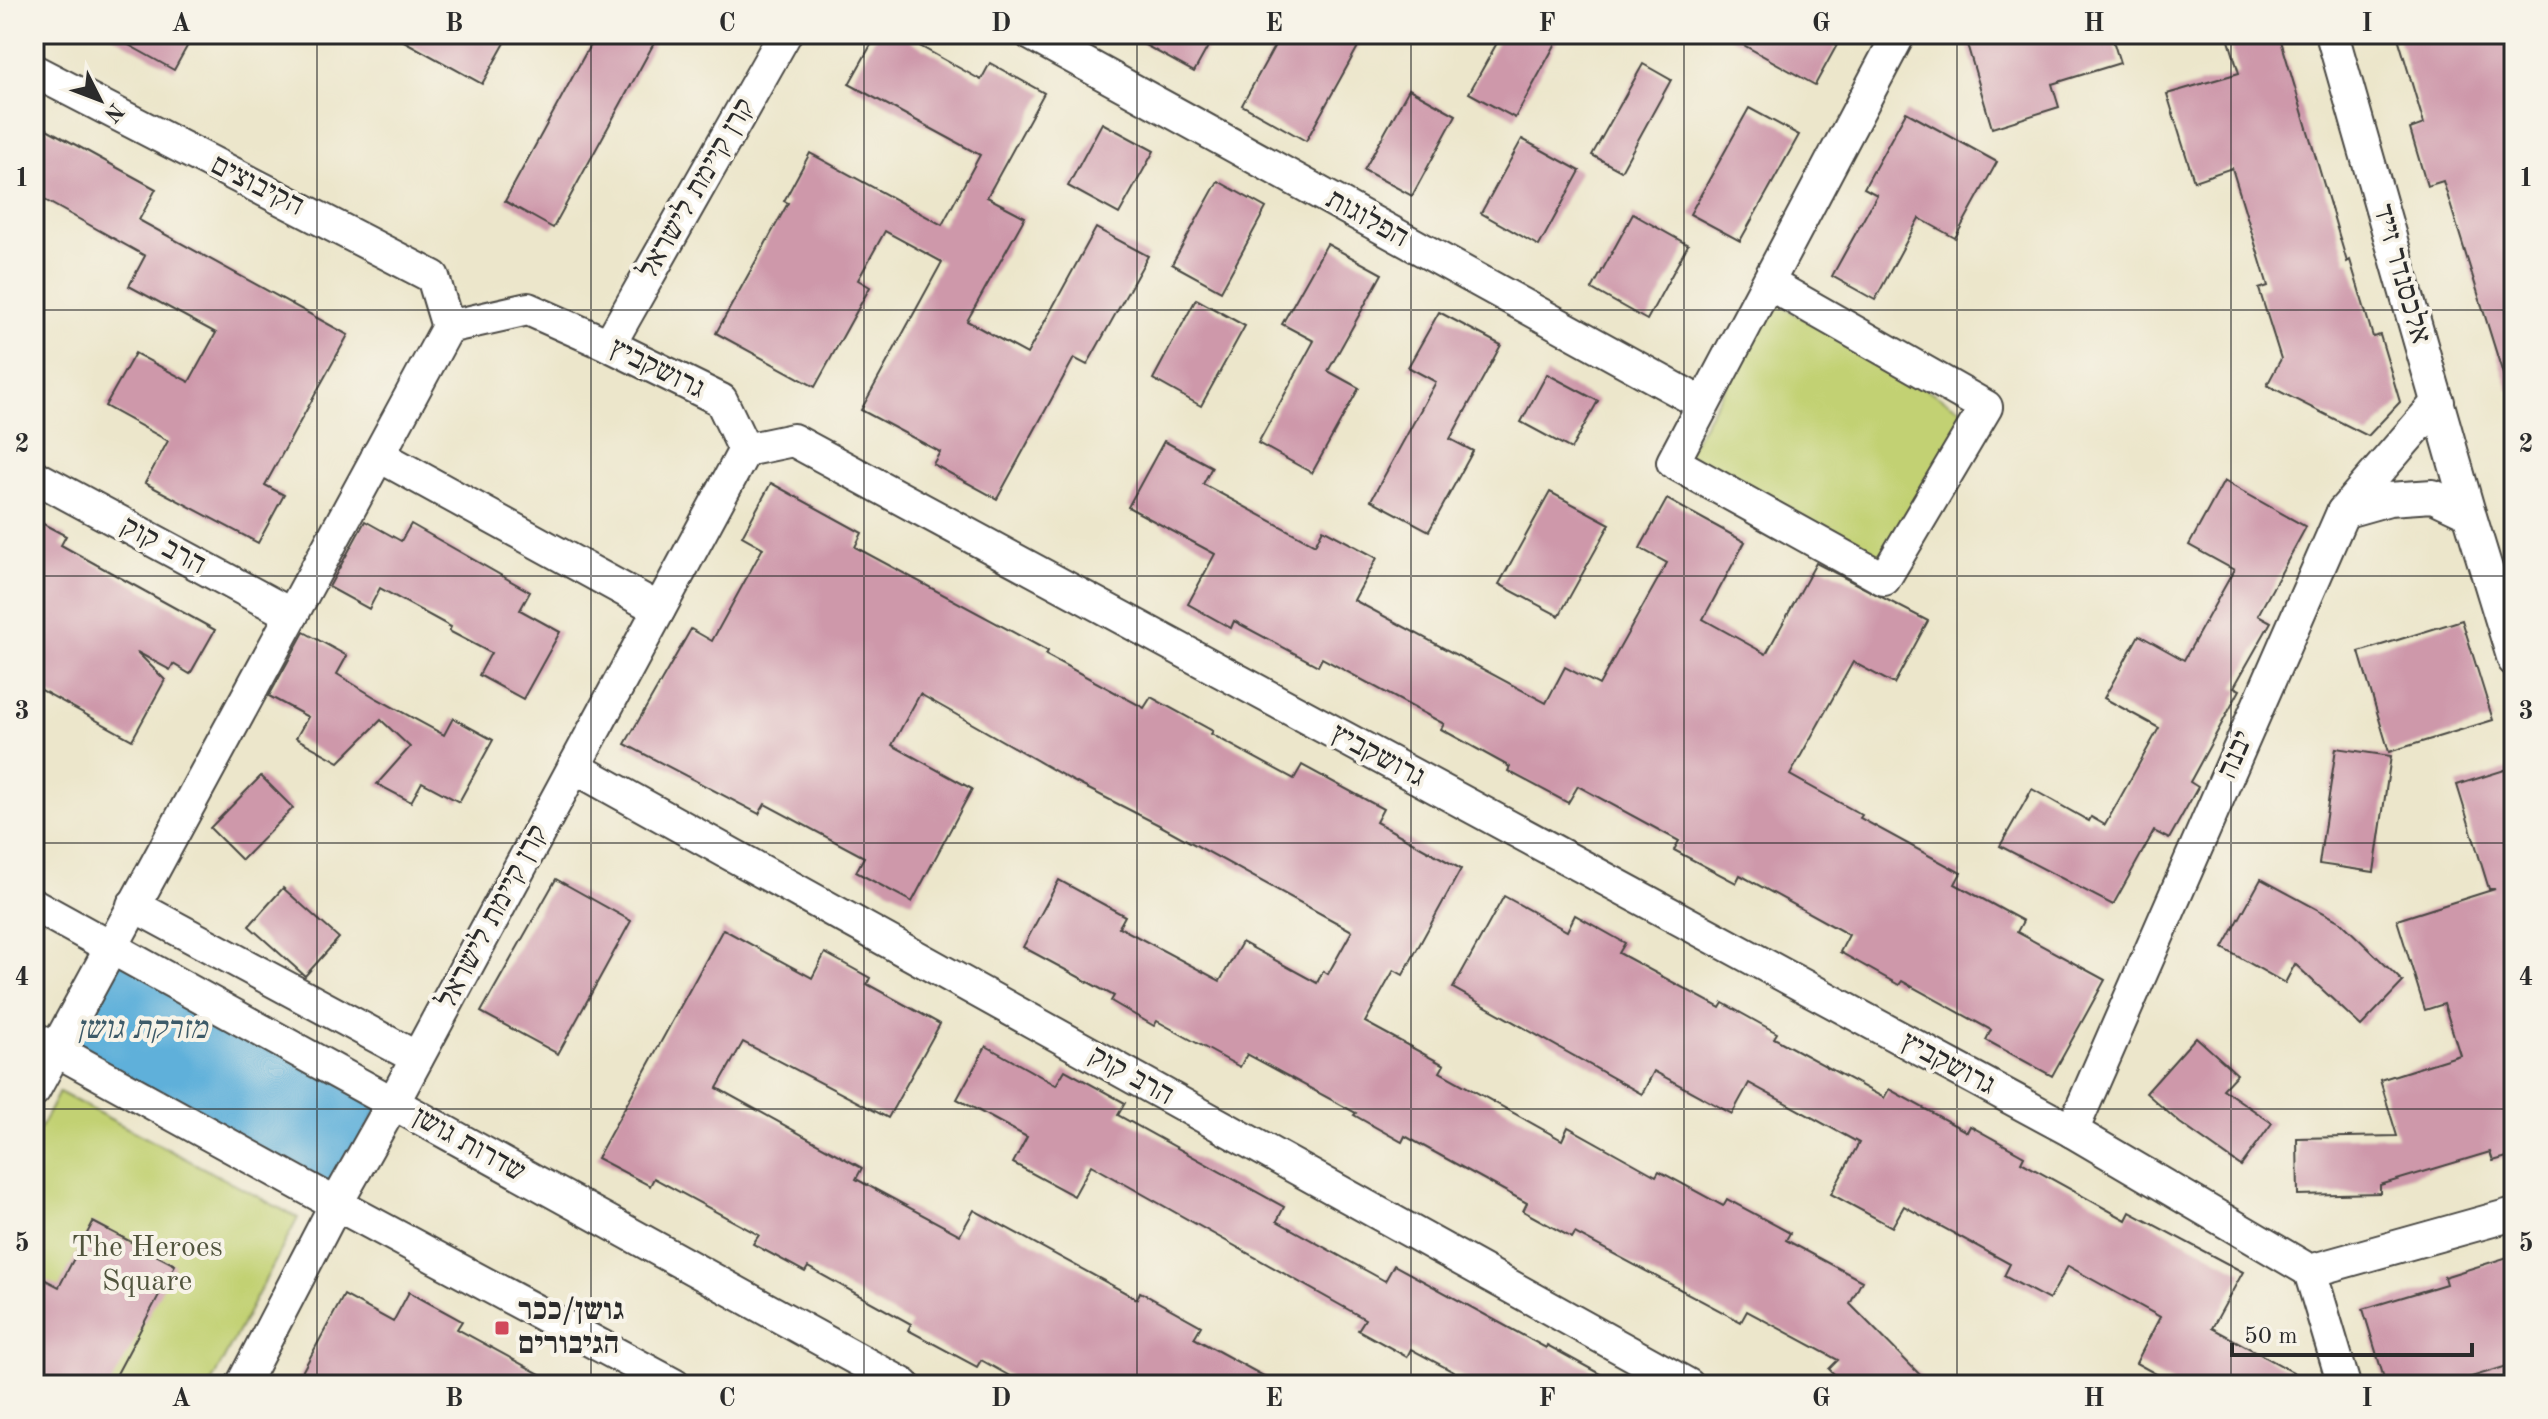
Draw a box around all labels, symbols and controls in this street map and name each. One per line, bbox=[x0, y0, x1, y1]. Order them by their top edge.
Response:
text: A bbox=[171, 11, 191, 37]
text: B bbox=[445, 11, 463, 37]
text: C bbox=[718, 11, 736, 37]
text: D bbox=[991, 11, 1011, 37]
text: E bbox=[1265, 11, 1283, 37]
text: F bbox=[1538, 11, 1556, 37]
text: G bbox=[1812, 11, 1830, 37]
text: H bbox=[2083, 11, 2105, 37]
text: I bbox=[2361, 11, 2373, 37]
north arrow bbox=[60, 60, 140, 140]
street label: קרן קיימת לישראל bbox=[632, 93, 761, 285]
text: N bbox=[99, 98, 127, 126]
street label: הקיבוצים bbox=[206, 150, 308, 222]
text: 1 bbox=[14, 166, 30, 192]
text: 1 bbox=[2518, 166, 2534, 192]
street label: הפלוגות bbox=[1321, 183, 1414, 254]
street label: אלכסנדר זייד bbox=[2367, 201, 2436, 347]
street label: גרושקביץ bbox=[605, 333, 709, 405]
text: 2 bbox=[14, 432, 30, 458]
text: 2 bbox=[2518, 432, 2534, 458]
street label: הרב קוק bbox=[116, 511, 210, 581]
text: 3 bbox=[14, 699, 30, 725]
text: 3 bbox=[2518, 699, 2534, 725]
street label: גרושקביץ bbox=[1326, 719, 1430, 793]
street label: יבנה bbox=[2212, 727, 2260, 783]
street label: קרן קיימת לישראל bbox=[431, 820, 554, 1014]
text: 4 bbox=[14, 965, 30, 991]
text: 4 bbox=[2518, 965, 2534, 991]
water label: מזרקת גושן bbox=[77, 1014, 209, 1046]
street label: גרושקביץ bbox=[1896, 1027, 2000, 1101]
street label: הרב קוק bbox=[1084, 1041, 1178, 1111]
street label: שדרות גושן bbox=[408, 1102, 530, 1188]
text: 5 bbox=[14, 1231, 30, 1257]
text: 5 bbox=[2518, 1231, 2534, 1257]
park label: The Heroes Square bbox=[71, 1233, 223, 1297]
place label: גושן/ככר הגיבורים bbox=[518, 1296, 624, 1360]
scale bar bbox=[2232, 1307, 2472, 1357]
marker: גושן/ככר הגיבורים bbox=[493, 1319, 511, 1337]
text: 50 m bbox=[2244, 1325, 2298, 1349]
text: A bbox=[171, 1386, 191, 1412]
text: B bbox=[445, 1386, 463, 1412]
text: C bbox=[718, 1386, 736, 1412]
text: D bbox=[991, 1386, 1011, 1412]
text: E bbox=[1265, 1386, 1283, 1412]
text: F bbox=[1538, 1386, 1556, 1412]
text: G bbox=[1812, 1386, 1830, 1412]
text: H bbox=[2083, 1386, 2105, 1412]
text: I bbox=[2361, 1386, 2373, 1412]

